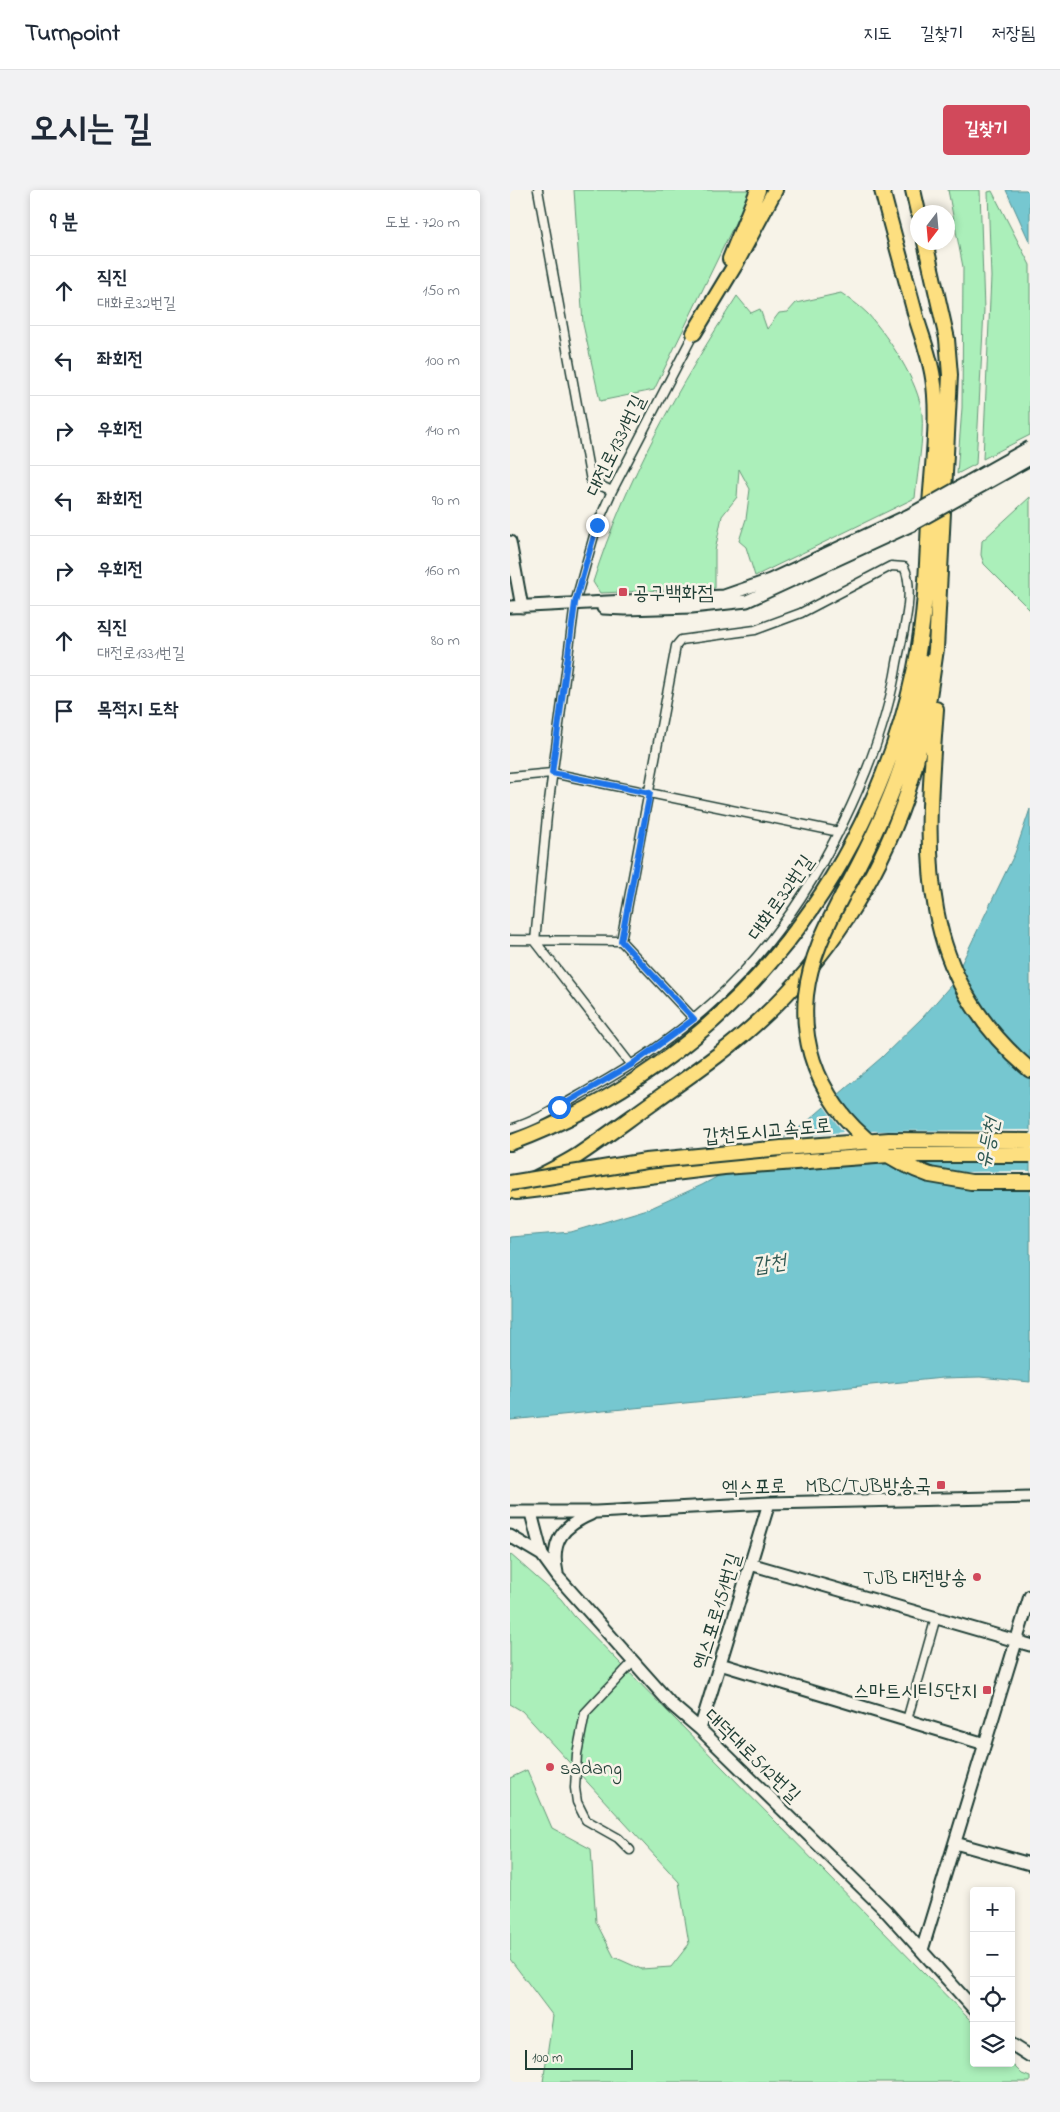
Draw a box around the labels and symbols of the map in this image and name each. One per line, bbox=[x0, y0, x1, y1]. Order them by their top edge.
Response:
north arrow bbox=[910, 205, 955, 250]
street label: 대전로1331번길 bbox=[580, 390, 654, 502]
route end bbox=[586, 514, 609, 537]
place label: 공구백화점 bbox=[633, 580, 713, 609]
marker: 공구백화점 bbox=[617, 586, 629, 598]
street label: 대화로32번길 bbox=[742, 850, 822, 947]
route start bbox=[548, 1096, 571, 1119]
street label: 갑천도시고속도로 bbox=[702, 1112, 833, 1153]
water label: 유등천 bbox=[969, 1113, 1009, 1171]
water label: 갑천 bbox=[750, 1247, 790, 1282]
street label: 엑스포로 bbox=[721, 1473, 787, 1504]
place label: MBC/TJB방송국 bbox=[805, 1473, 931, 1502]
marker: MBC/TJB방송국 bbox=[935, 1479, 947, 1491]
street label: 엑스포로151번길 bbox=[687, 1550, 750, 1674]
place label: TJB 대전방송 bbox=[863, 1565, 967, 1594]
marker: TJB 대전방송 bbox=[971, 1571, 983, 1583]
place label: 스마트시티5단지 bbox=[853, 1678, 977, 1707]
marker: 스마트시티5단지 bbox=[981, 1684, 993, 1696]
street label: 대덕대로512번길 bbox=[696, 1703, 806, 1810]
place label: sadang bbox=[560, 1755, 622, 1785]
marker: sadang bbox=[544, 1761, 556, 1773]
scale bar bbox=[525, 2047, 632, 2070]

